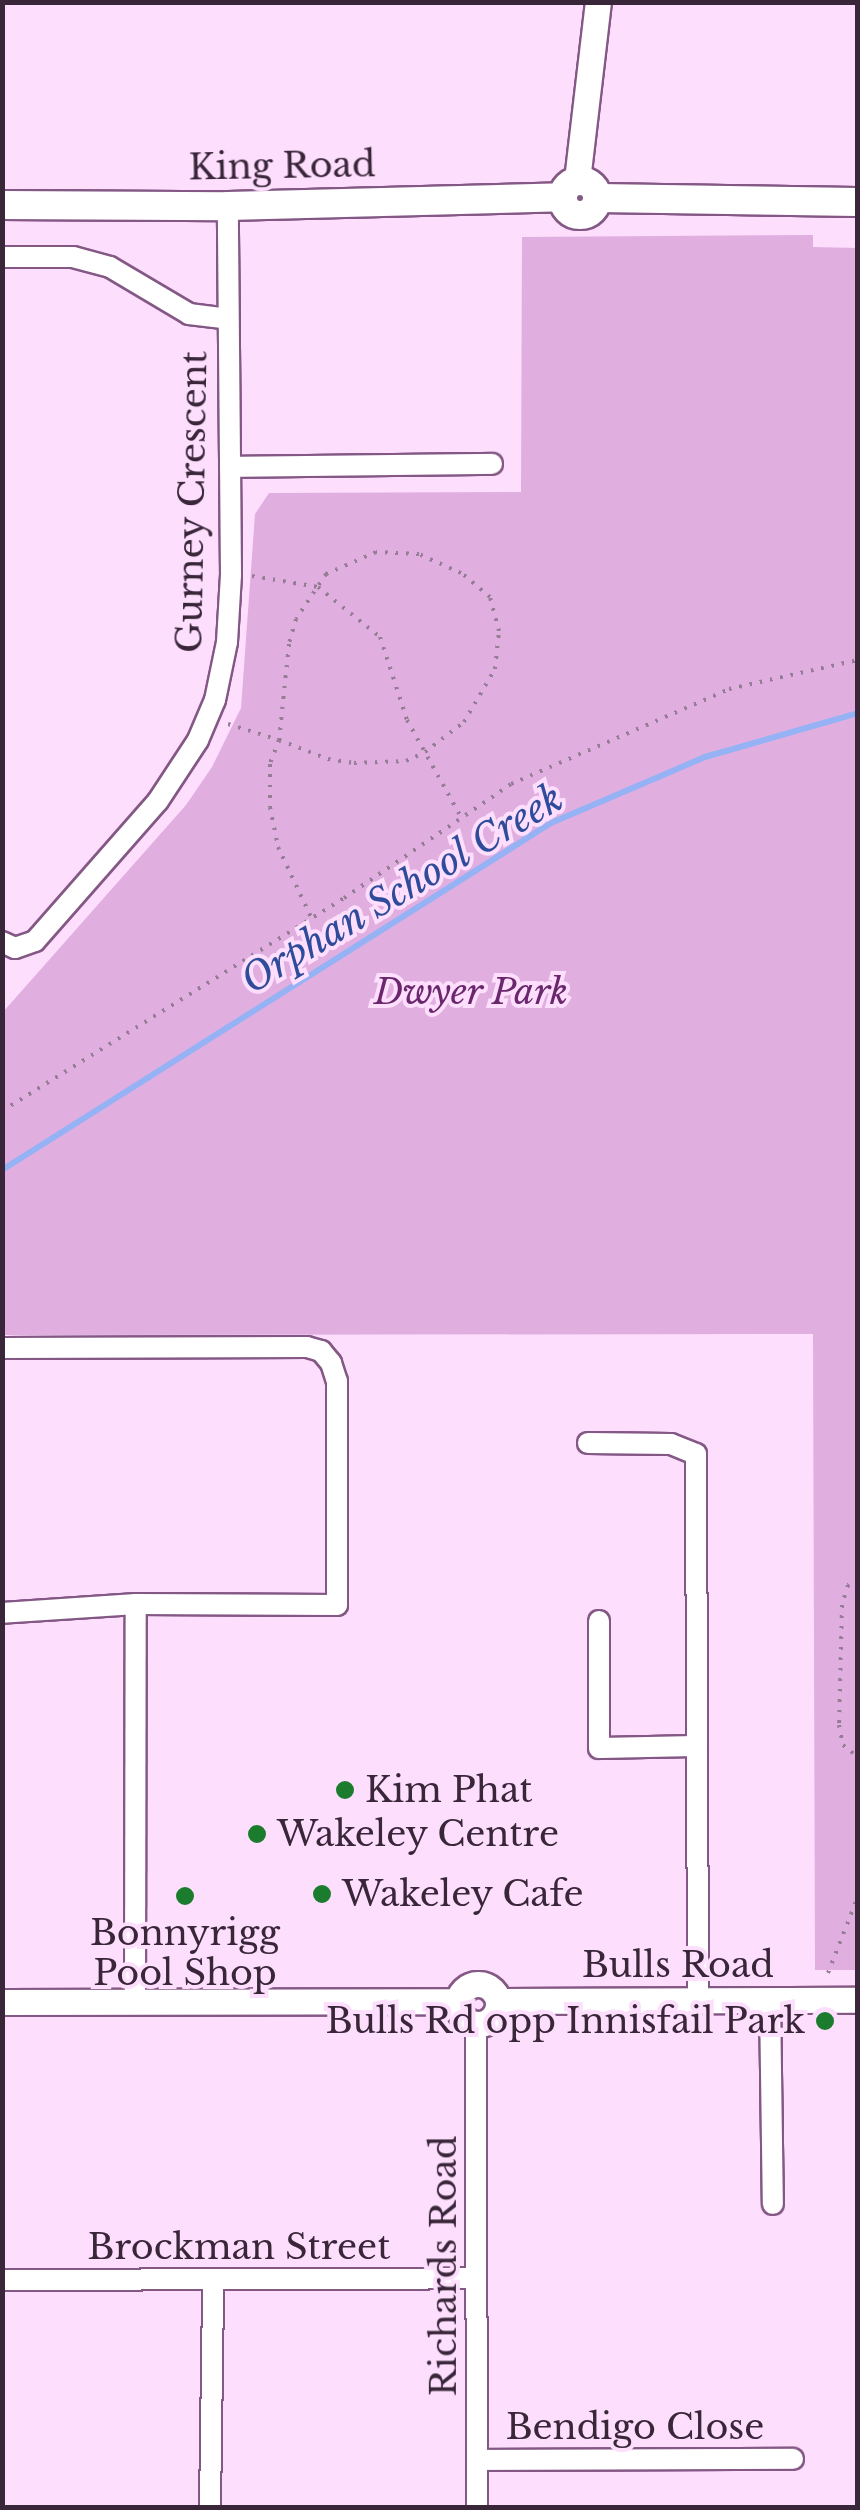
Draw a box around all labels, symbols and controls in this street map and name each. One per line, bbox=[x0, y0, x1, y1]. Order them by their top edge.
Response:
street label: King Road bbox=[188, 143, 376, 189]
street label: Gurney Crescent bbox=[168, 350, 216, 654]
water label: Orphan School Creek bbox=[232, 774, 572, 1004]
park label: Dwyer Park bbox=[374, 971, 568, 1013]
place label: Kim Phat bbox=[365, 1769, 533, 1811]
marker: Kim Phat bbox=[334, 1779, 356, 1801]
place label: Wakeley Centre bbox=[277, 1813, 560, 1855]
marker: Wakeley Centre bbox=[246, 1823, 268, 1845]
place label: Wakeley Cafe bbox=[342, 1873, 585, 1915]
marker: Wakeley Cafe bbox=[311, 1883, 333, 1905]
marker: Bonnyrigg Pool Shop bbox=[174, 1885, 196, 1907]
place label: Bonnyrigg Pool Shop bbox=[90, 1912, 280, 1994]
street label: Bulls Road bbox=[582, 1944, 774, 1986]
place label: Bulls Rd opp Innisfail Park bbox=[326, 2000, 805, 2042]
marker: Bulls Rd opp Innisfail Park bbox=[814, 2010, 836, 2032]
street label: Richards Road bbox=[423, 2136, 465, 2396]
street label: Brockman Street bbox=[88, 2226, 390, 2268]
street label: Bendigo Close bbox=[506, 2406, 764, 2448]

